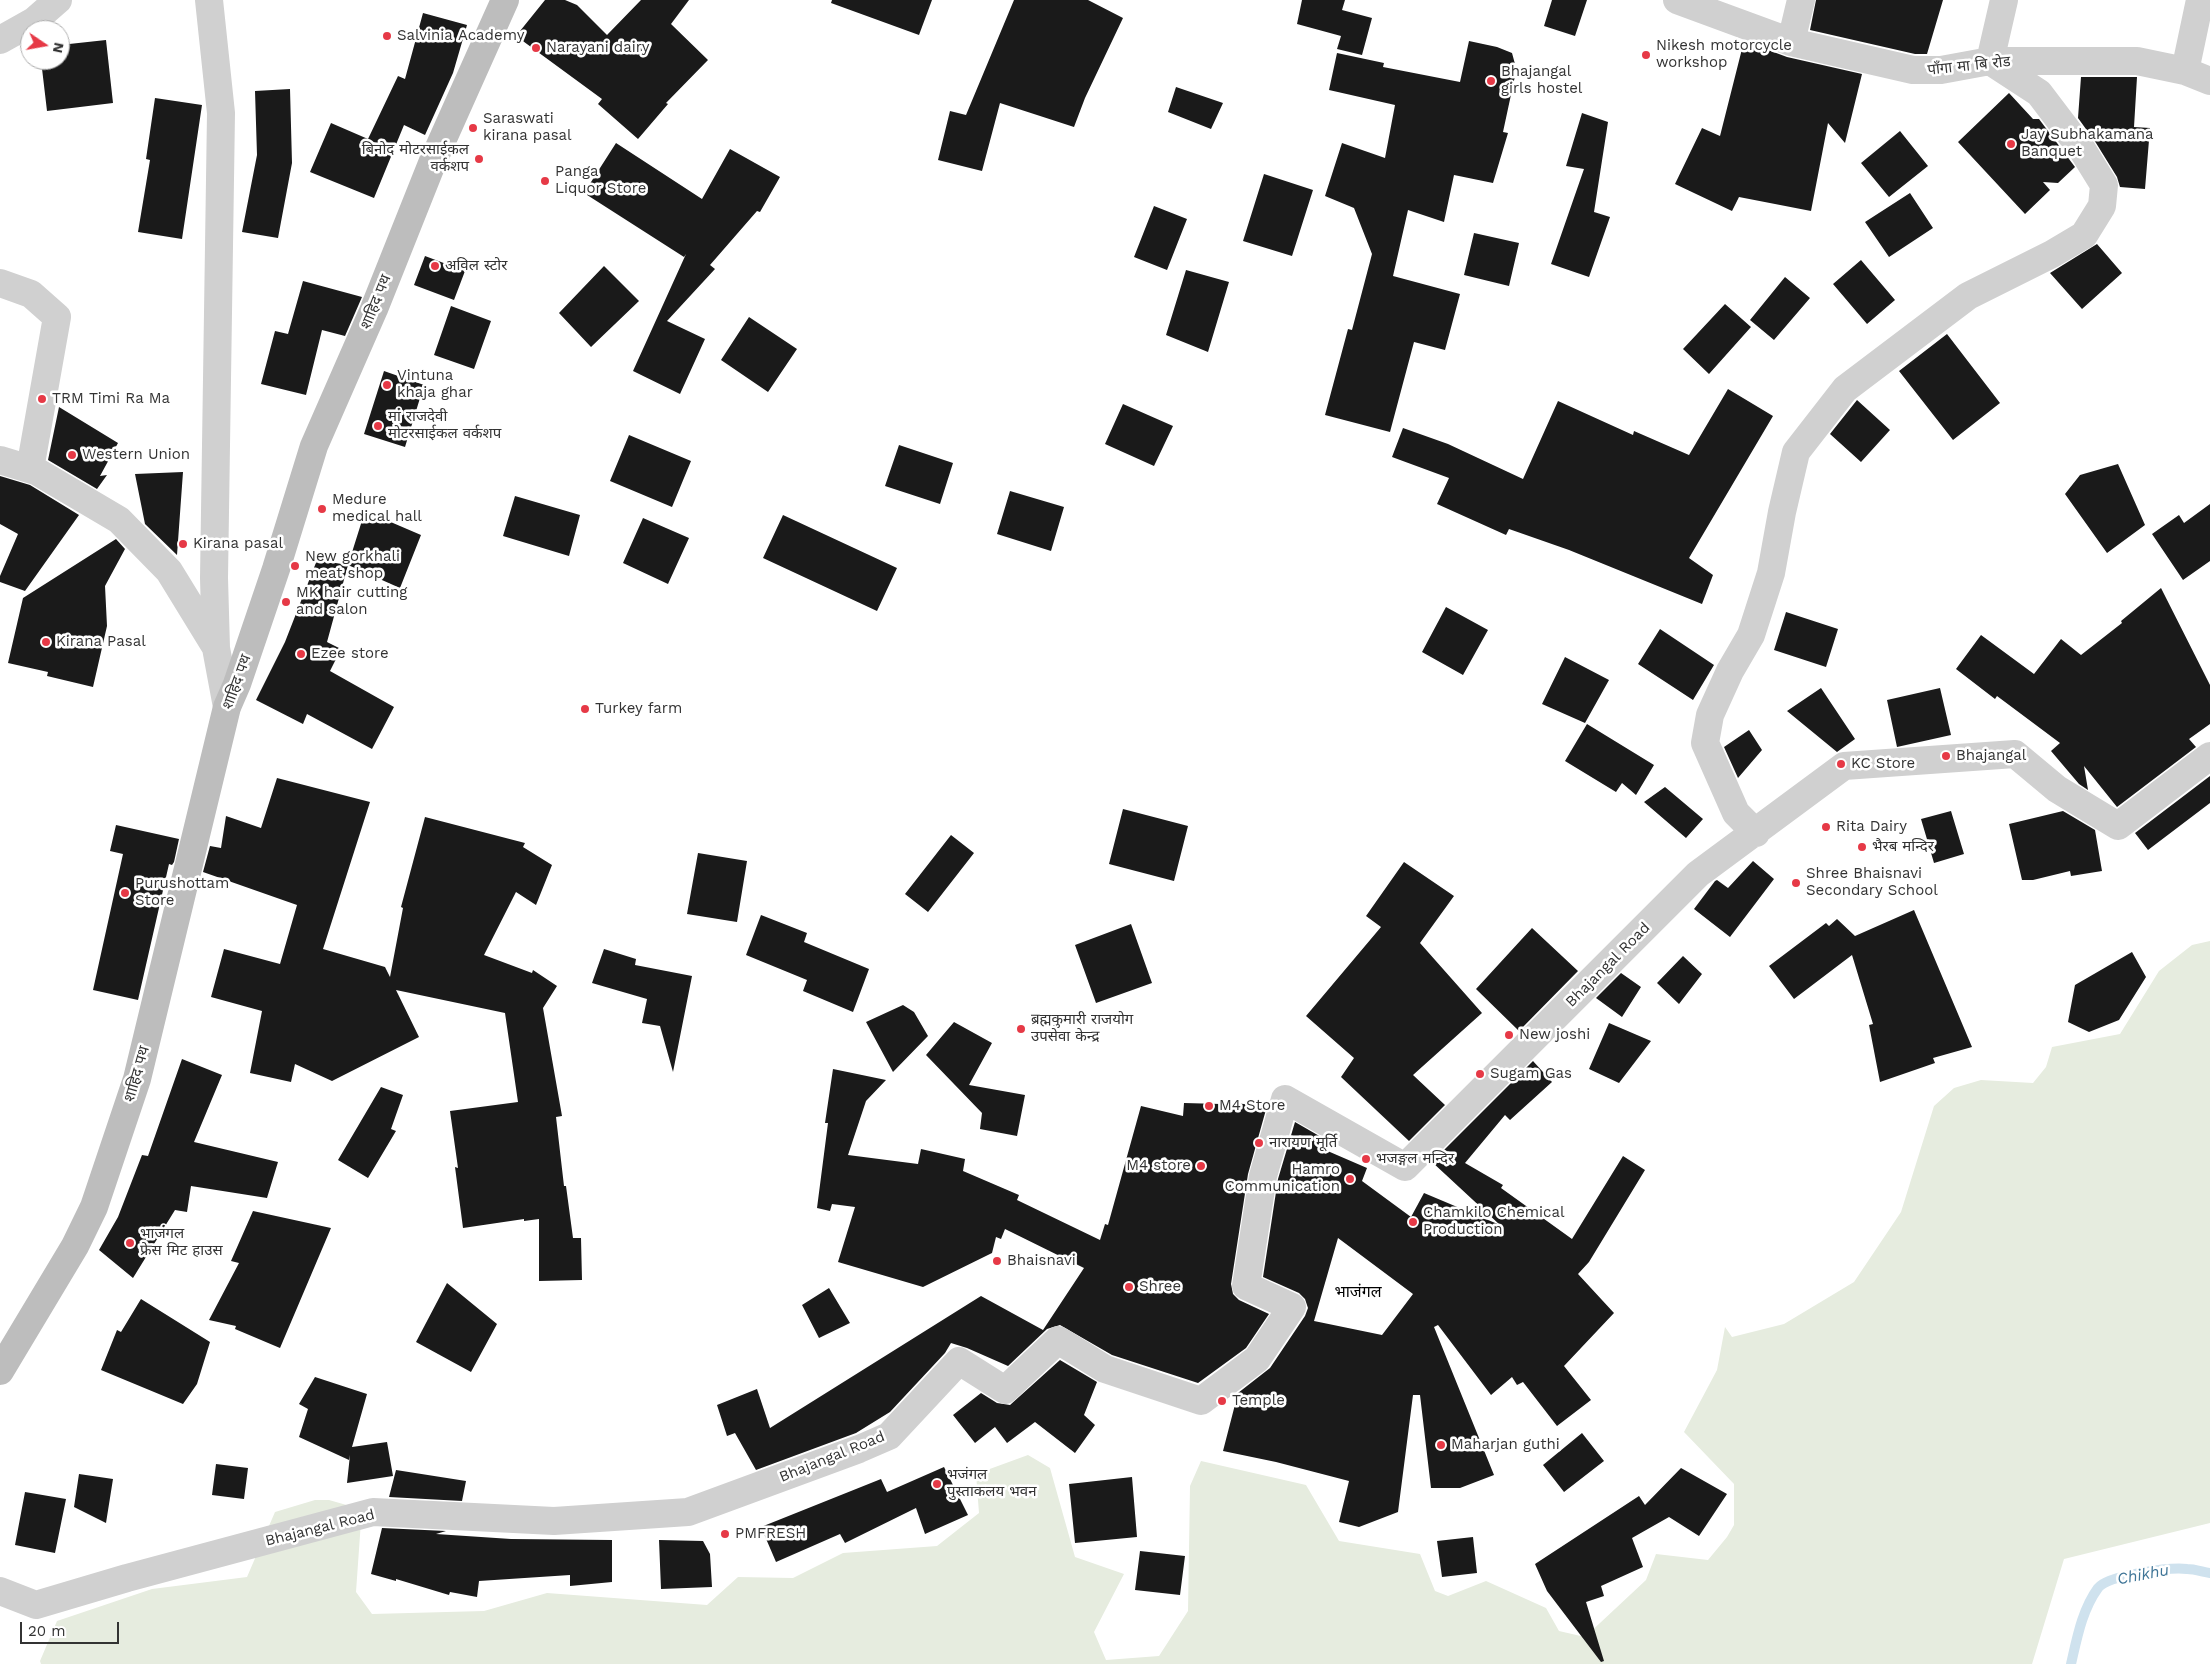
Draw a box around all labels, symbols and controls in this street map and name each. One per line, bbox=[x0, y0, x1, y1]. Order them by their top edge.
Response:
north arrow bbox=[20, 20, 70, 70]
place label: Salvinia Academy bbox=[397, 27, 524, 45]
marker: Salvinia Academy bbox=[381, 30, 393, 42]
place label: Nikesh motorcycle workshop bbox=[1656, 37, 1792, 72]
place label: Narayani dairy bbox=[546, 39, 650, 57]
text: N bbox=[50, 41, 68, 55]
marker: Narayani dairy bbox=[530, 42, 542, 54]
marker: Nikesh motorcycle workshop bbox=[1640, 49, 1652, 61]
street label: पाँगा मा बि रोड bbox=[1927, 53, 2011, 79]
place label: Bhajangal girls hostel bbox=[1501, 63, 1582, 98]
marker: Bhajangal girls hostel bbox=[1485, 75, 1497, 87]
place label: Saraswati kirana pasal bbox=[483, 110, 572, 145]
marker: Saraswati kirana pasal bbox=[467, 122, 479, 134]
place label: Jay Subhakamana Banquet bbox=[2021, 126, 2154, 161]
marker: Jay Subhakamana Banquet bbox=[2005, 138, 2017, 150]
place label: बिनोद मोटरसाईकल वर्कशप bbox=[362, 141, 469, 176]
marker: बिनोद मोटरसाईकल वर्कशप bbox=[473, 153, 485, 165]
place label: Panga Liquor Store bbox=[555, 163, 646, 198]
marker: Panga Liquor Store bbox=[539, 175, 551, 187]
place label: अविल स्टोर bbox=[445, 257, 507, 275]
marker: अविल स्टोर bbox=[429, 260, 441, 272]
street label: शाहिद पथ bbox=[357, 272, 395, 332]
place label: Vintuna khaja ghar bbox=[397, 367, 473, 402]
marker: Vintuna khaja ghar bbox=[381, 379, 393, 391]
place label: TRM Timi Ra Ma bbox=[52, 390, 170, 408]
marker: TRM Timi Ra Ma bbox=[36, 393, 48, 405]
place label: मां राजदेवी मोटरसाईकल वर्कशप bbox=[388, 408, 501, 443]
marker: मां राजदेवी मोटरसाईकल वर्कशप bbox=[372, 420, 384, 432]
place label: Western Union bbox=[82, 446, 190, 464]
marker: Western Union bbox=[66, 449, 78, 461]
place label: Medure medical hall bbox=[332, 491, 422, 526]
marker: Medure medical hall bbox=[316, 503, 328, 515]
place label: Kirana pasal bbox=[193, 535, 283, 553]
marker: Kirana pasal bbox=[177, 538, 189, 550]
place label: New gorkhali meat shop bbox=[305, 548, 400, 583]
marker: New gorkhali meat shop bbox=[289, 560, 301, 572]
place label: MK hair cutting and salon bbox=[296, 584, 407, 619]
marker: MK hair cutting and salon bbox=[280, 596, 292, 608]
place label: Kirana Pasal bbox=[56, 633, 146, 651]
marker: Kirana Pasal bbox=[40, 636, 52, 648]
place label: Ezee store bbox=[311, 645, 389, 663]
marker: Ezee store bbox=[295, 648, 307, 660]
street label: शाहिद पथ bbox=[219, 652, 255, 712]
place label: Turkey farm bbox=[595, 700, 682, 718]
marker: Turkey farm bbox=[579, 703, 591, 715]
place label: Bhajangal bbox=[1956, 747, 2026, 765]
marker: Bhajangal bbox=[1940, 750, 1952, 762]
place label: KC Store bbox=[1851, 755, 1915, 773]
marker: KC Store bbox=[1835, 758, 1847, 770]
place label: Rita Dairy bbox=[1836, 818, 1907, 836]
marker: Rita Dairy bbox=[1820, 821, 1832, 833]
place label: भैरब मन्दिर bbox=[1872, 838, 1934, 856]
marker: भैरब मन्दिर bbox=[1856, 841, 1868, 853]
place label: Shree Bhaisnavi Secondary School bbox=[1806, 865, 1938, 900]
place label: Purushottam Store bbox=[135, 875, 229, 910]
marker: Shree Bhaisnavi Secondary School bbox=[1790, 877, 1802, 889]
marker: Purushottam Store bbox=[119, 887, 131, 899]
street label: Bhajangal Road bbox=[1562, 919, 1654, 1011]
place label: ब्रह्मकुमारी राजयोग उपसेवा केन्द्र bbox=[1031, 1011, 1133, 1046]
marker: ब्रह्मकुमारी राजयोग उपसेवा केन्द्र bbox=[1015, 1023, 1027, 1035]
place label: New joshi bbox=[1519, 1026, 1590, 1044]
marker: New joshi bbox=[1503, 1029, 1515, 1041]
street label: शाहिद पथ bbox=[120, 1044, 154, 1104]
place label: Sugam Gas bbox=[1490, 1065, 1572, 1083]
marker: Sugam Gas bbox=[1474, 1068, 1486, 1080]
place label: M4 Store bbox=[1219, 1097, 1286, 1115]
marker: M4 Store bbox=[1203, 1100, 1215, 1112]
place label: नारायण मूर्ति bbox=[1269, 1134, 1337, 1152]
marker: नारायण मूर्ति bbox=[1253, 1137, 1265, 1149]
place label: भजङ्गल मन्दिर bbox=[1376, 1150, 1454, 1168]
marker: भजङ्गल मन्दिर bbox=[1360, 1153, 1372, 1165]
place label: M4 store bbox=[1126, 1157, 1191, 1175]
marker: M4 store bbox=[1195, 1160, 1207, 1172]
place label: Hamro Communication bbox=[1224, 1161, 1340, 1196]
marker: Hamro Communication bbox=[1344, 1173, 1356, 1185]
place label: Chamkilo Chemical Production bbox=[1423, 1204, 1565, 1239]
marker: Chamkilo Chemical Production bbox=[1407, 1216, 1419, 1228]
place label: भाज‌ं‌‌गल फ्रेस मिट हाउस bbox=[140, 1225, 223, 1260]
marker: भाज‌ं‌‌गल फ्रेस मिट हाउस bbox=[124, 1237, 136, 1249]
place label: Bhaisnavi bbox=[1007, 1252, 1076, 1270]
marker: Bhaisnavi bbox=[991, 1255, 1003, 1267]
place label: Shree bbox=[1139, 1278, 1181, 1296]
marker: Shree bbox=[1123, 1281, 1135, 1293]
district label: भाजंगल bbox=[1334, 1282, 1382, 1302]
place label: Temple bbox=[1232, 1392, 1285, 1410]
marker: Temple bbox=[1216, 1395, 1228, 1407]
street label: Bhajangal Road bbox=[777, 1428, 887, 1486]
place label: Maharjan guthi bbox=[1451, 1436, 1560, 1454]
marker: Maharjan guthi bbox=[1435, 1439, 1447, 1451]
place label: भजंगल पुस्ताकलय भवन bbox=[947, 1466, 1037, 1501]
marker: भजंगल पुस्ताकलय भवन bbox=[931, 1478, 943, 1490]
street label: Bhajangal Road bbox=[263, 1506, 377, 1550]
place label: PMFRESH bbox=[735, 1525, 806, 1543]
marker: PMFRESH bbox=[719, 1528, 731, 1540]
water label: Chikhu bbox=[2115, 1561, 2171, 1589]
scale bar bbox=[22, 1612, 121, 1644]
text: 20 m bbox=[28, 1622, 66, 1640]

